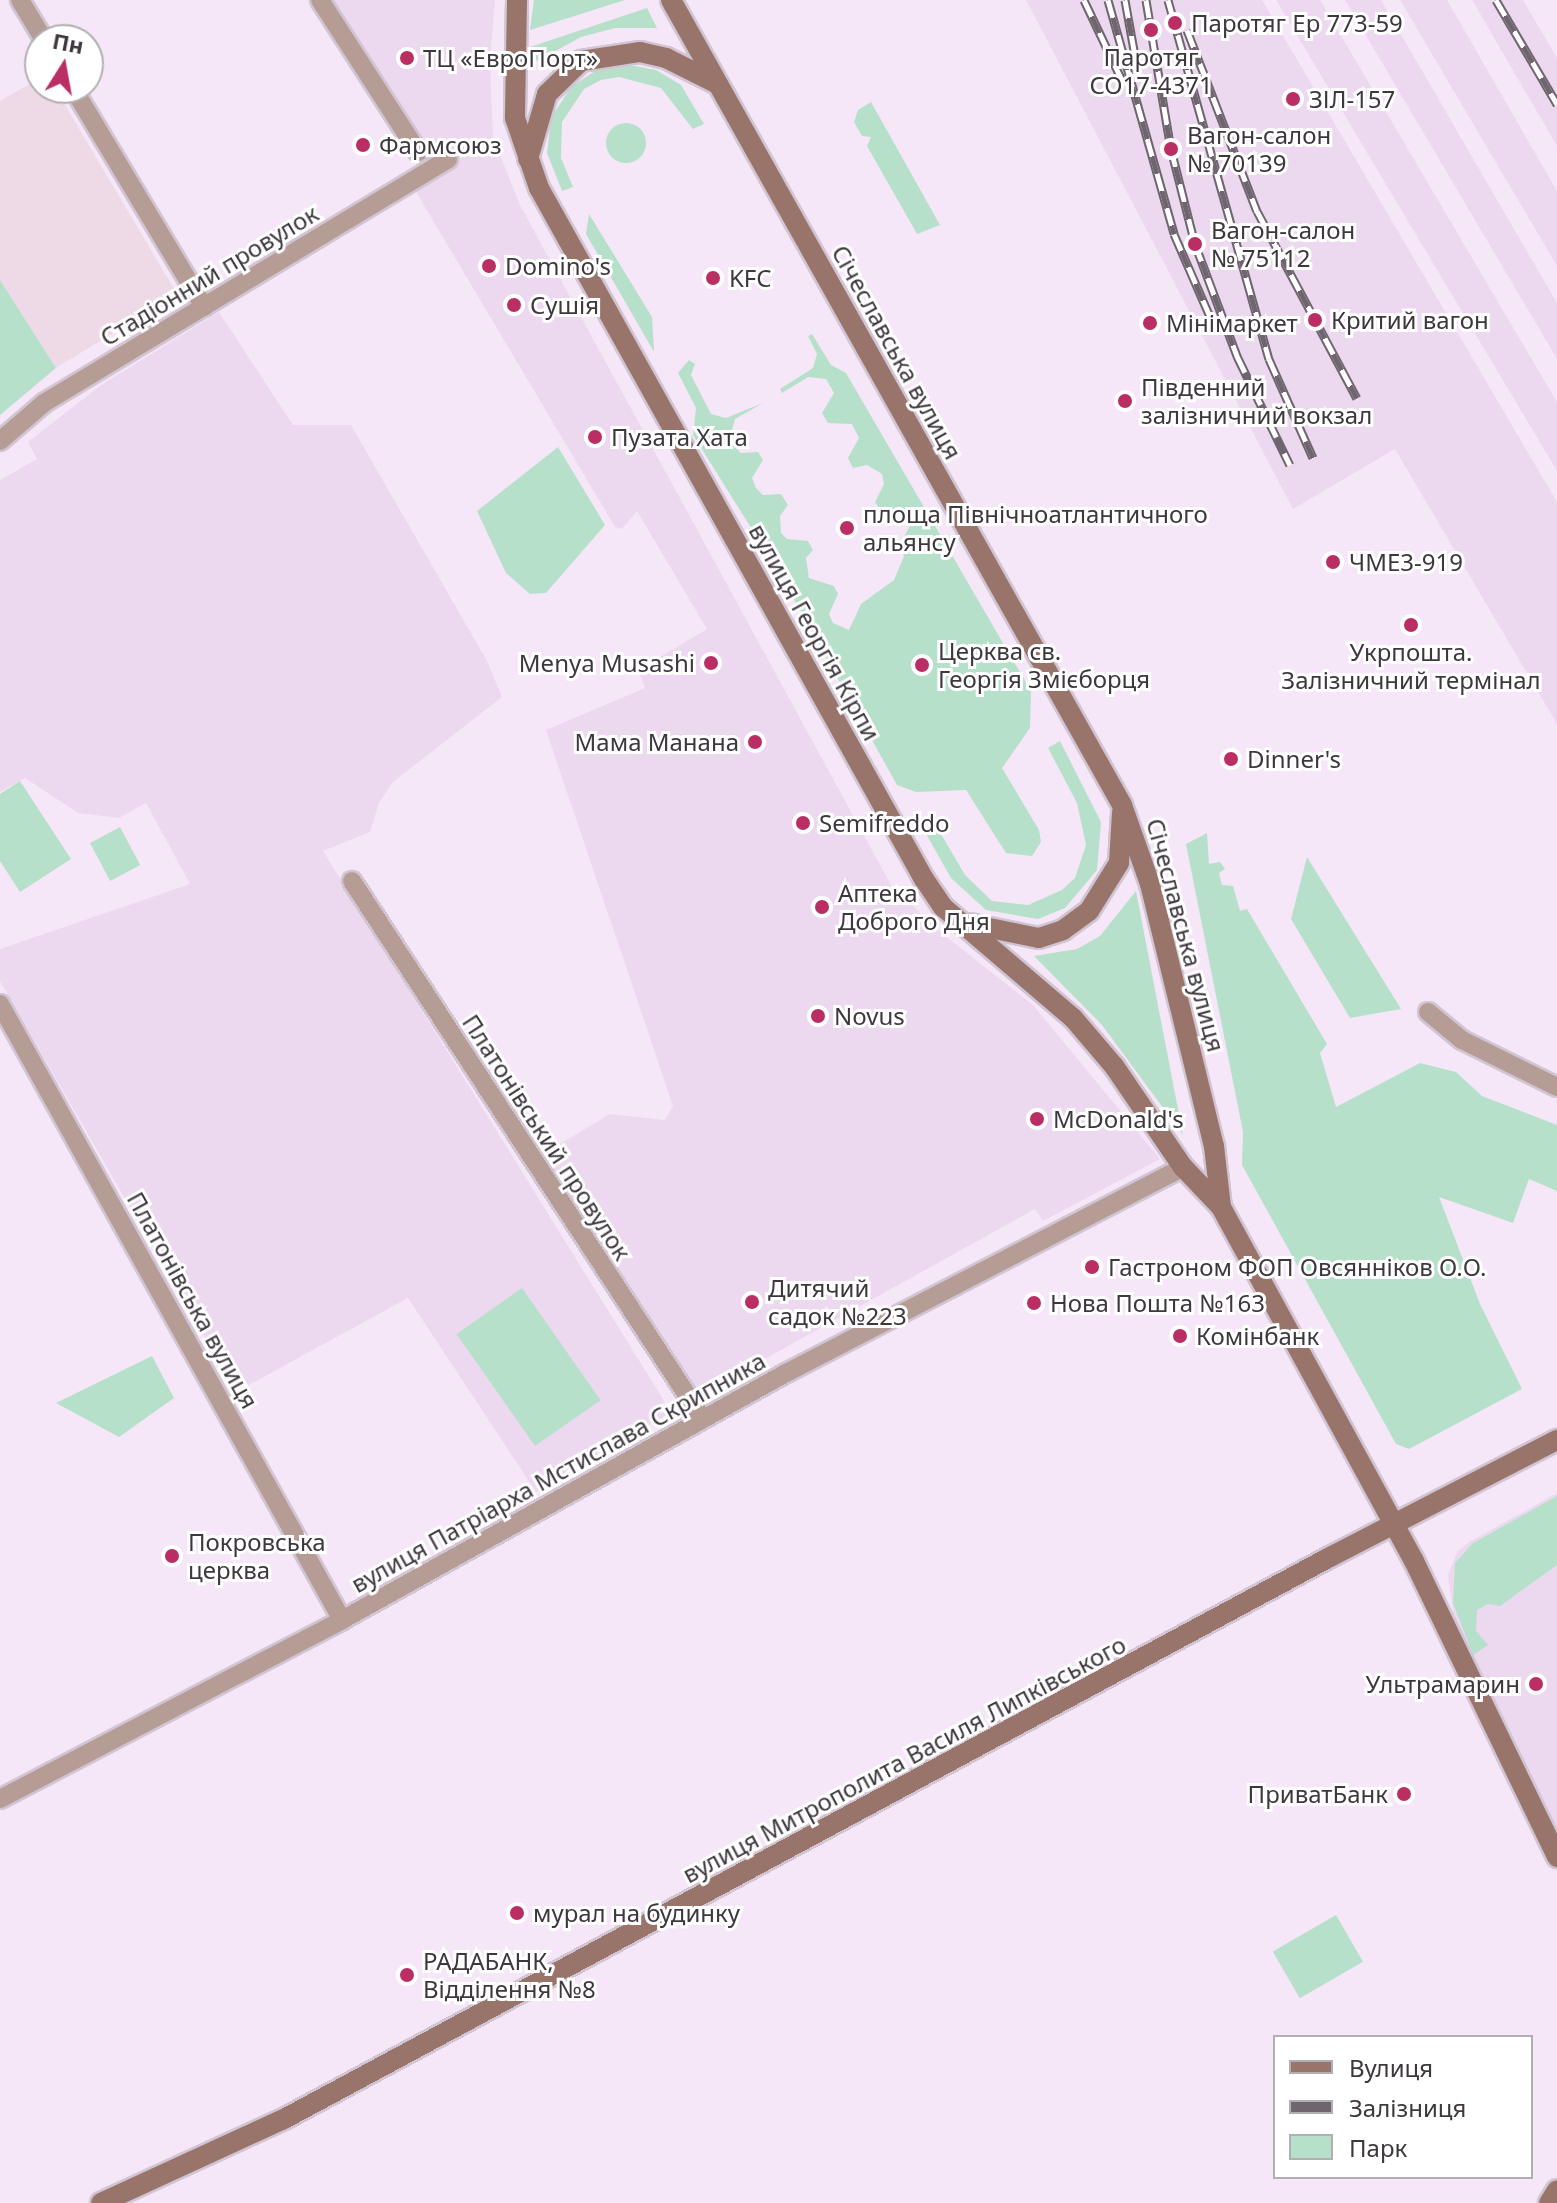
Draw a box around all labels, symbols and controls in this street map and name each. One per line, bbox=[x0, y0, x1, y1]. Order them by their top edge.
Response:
place label: Паротяг Ер 773-59 bbox=[1191, 9, 1403, 37]
marker: Паротяг Ер 773-59 bbox=[1166, 14, 1184, 32]
marker: Паротяг СО17-4371 bbox=[1142, 21, 1160, 39]
north arrow bbox=[24, 24, 104, 104]
text: Пн bbox=[50, 25, 86, 60]
place label: Паротяг СО17-4371 bbox=[1089, 43, 1213, 99]
place label: ТЦ «ЕвроПорт» bbox=[423, 44, 598, 72]
marker: ТЦ «ЕвроПорт» bbox=[398, 49, 416, 67]
place label: ЗІЛ-157 bbox=[1309, 85, 1395, 113]
marker: ЗІЛ-157 bbox=[1284, 90, 1302, 108]
place label: Вагон-салон № 70139 bbox=[1187, 121, 1331, 177]
place label: Фармсоюз bbox=[379, 131, 502, 159]
marker: Фармсоюз bbox=[354, 136, 372, 154]
marker: Вагон-салон № 70139 bbox=[1162, 140, 1180, 158]
street label: Стадіонний провулок bbox=[95, 198, 323, 352]
place label: Вагон-салон № 75112 bbox=[1211, 216, 1355, 272]
marker: Вагон-салон № 75112 bbox=[1186, 235, 1204, 253]
street label: Січеславська вулиця bbox=[826, 240, 968, 464]
place label: Domino's bbox=[505, 252, 611, 280]
marker: Domino's bbox=[480, 257, 498, 275]
place label: KFC bbox=[729, 264, 771, 292]
marker: KFC bbox=[704, 269, 722, 287]
place label: Сушія bbox=[530, 291, 599, 319]
marker: Сушія bbox=[505, 296, 523, 314]
place label: Критий вагон bbox=[1331, 306, 1489, 334]
place label: Мінімаркет bbox=[1166, 309, 1298, 337]
marker: Критий вагон bbox=[1306, 311, 1324, 329]
marker: Мінімаркет bbox=[1141, 314, 1159, 332]
place label: Південний залізничний вокзал bbox=[1141, 373, 1372, 429]
marker: Південний залізничний вокзал bbox=[1116, 392, 1134, 410]
place label: Пузата Хата bbox=[611, 423, 748, 451]
marker: Пузата Хата bbox=[586, 428, 604, 446]
place label: площа Північноатлантичного альянсу bbox=[863, 500, 1208, 556]
street label: вулиця Георгія Кірпи bbox=[743, 519, 887, 745]
marker: площа Північноатлантичного альянсу bbox=[838, 519, 856, 537]
place label: ЧМЕ3-919 bbox=[1349, 548, 1463, 576]
marker: ЧМЕ3-919 bbox=[1324, 553, 1342, 571]
marker: Укрпошта. Залізничний термінал bbox=[1402, 616, 1420, 634]
place label: Церква св. Георгія Змієборця bbox=[938, 637, 1150, 693]
place label: Укрпошта. Залізничний термінал bbox=[1281, 638, 1541, 694]
place label: Menya Musashi bbox=[519, 649, 695, 677]
marker: Menya Musashi bbox=[702, 654, 720, 672]
marker: Церква св. Георгія Змієборця bbox=[913, 656, 931, 674]
place label: Мама Манана bbox=[575, 728, 739, 756]
marker: Мама Манана bbox=[746, 733, 764, 751]
place label: Dinner's bbox=[1247, 745, 1341, 773]
marker: Dinner's bbox=[1222, 750, 1240, 768]
place label: Semifreddo bbox=[819, 809, 950, 837]
marker: Semifreddo bbox=[794, 814, 812, 832]
street label: Січеславська вулиця bbox=[1141, 815, 1231, 1055]
place label: Аптека Доброго Дня bbox=[838, 879, 990, 935]
marker: Аптека Доброго Дня bbox=[813, 898, 831, 916]
place label: Novus bbox=[834, 1002, 905, 1030]
marker: Novus bbox=[809, 1007, 827, 1025]
street label: Платонівський провулок bbox=[457, 1009, 637, 1265]
place label: McDonald's bbox=[1053, 1105, 1184, 1133]
marker: McDonald's bbox=[1028, 1110, 1046, 1128]
street label: Платонівська вулиця bbox=[121, 1187, 265, 1413]
place label: Гастроном ФОП Овсянніков О.О. bbox=[1108, 1253, 1486, 1281]
marker: Гастроном ФОП Овсянніков О.О. bbox=[1083, 1258, 1101, 1276]
place label: Дитячий садок №223 bbox=[768, 1274, 907, 1330]
place label: Нова Пошта №163 bbox=[1050, 1289, 1265, 1317]
marker: Дитячий садок №223 bbox=[743, 1293, 761, 1311]
marker: Нова Пошта №163 bbox=[1025, 1294, 1043, 1312]
place label: Комінбанк bbox=[1196, 1322, 1319, 1350]
marker: Комінбанк bbox=[1171, 1327, 1189, 1345]
street label: вулиця Патріарха Мстислава Скрипника bbox=[346, 1346, 770, 1598]
place label: Покровська церква bbox=[188, 1528, 325, 1584]
marker: Покровська церква bbox=[163, 1547, 181, 1565]
street label: вулиця Митрополита Василя Липківського bbox=[677, 1629, 1131, 1889]
place label: Ультрамарин bbox=[1366, 1670, 1520, 1698]
marker: Ультрамарин bbox=[1527, 1675, 1545, 1693]
place label: ПриватБанк bbox=[1248, 1780, 1388, 1808]
marker: ПриватБанк bbox=[1395, 1785, 1413, 1803]
place label: мурал на будинку bbox=[533, 1899, 740, 1927]
marker: мурал на будинку bbox=[508, 1904, 526, 1922]
place label: РАДАБАНК, Відділення №8 bbox=[423, 1947, 596, 2003]
marker: РАДАБАНК, Відділення №8 bbox=[398, 1966, 416, 1984]
legend bbox=[1273, 2035, 1533, 2179]
text: Вулиця bbox=[1349, 2051, 1433, 2084]
text: Залізниця bbox=[1349, 2091, 1466, 2124]
text: Парк bbox=[1349, 2131, 1407, 2164]

